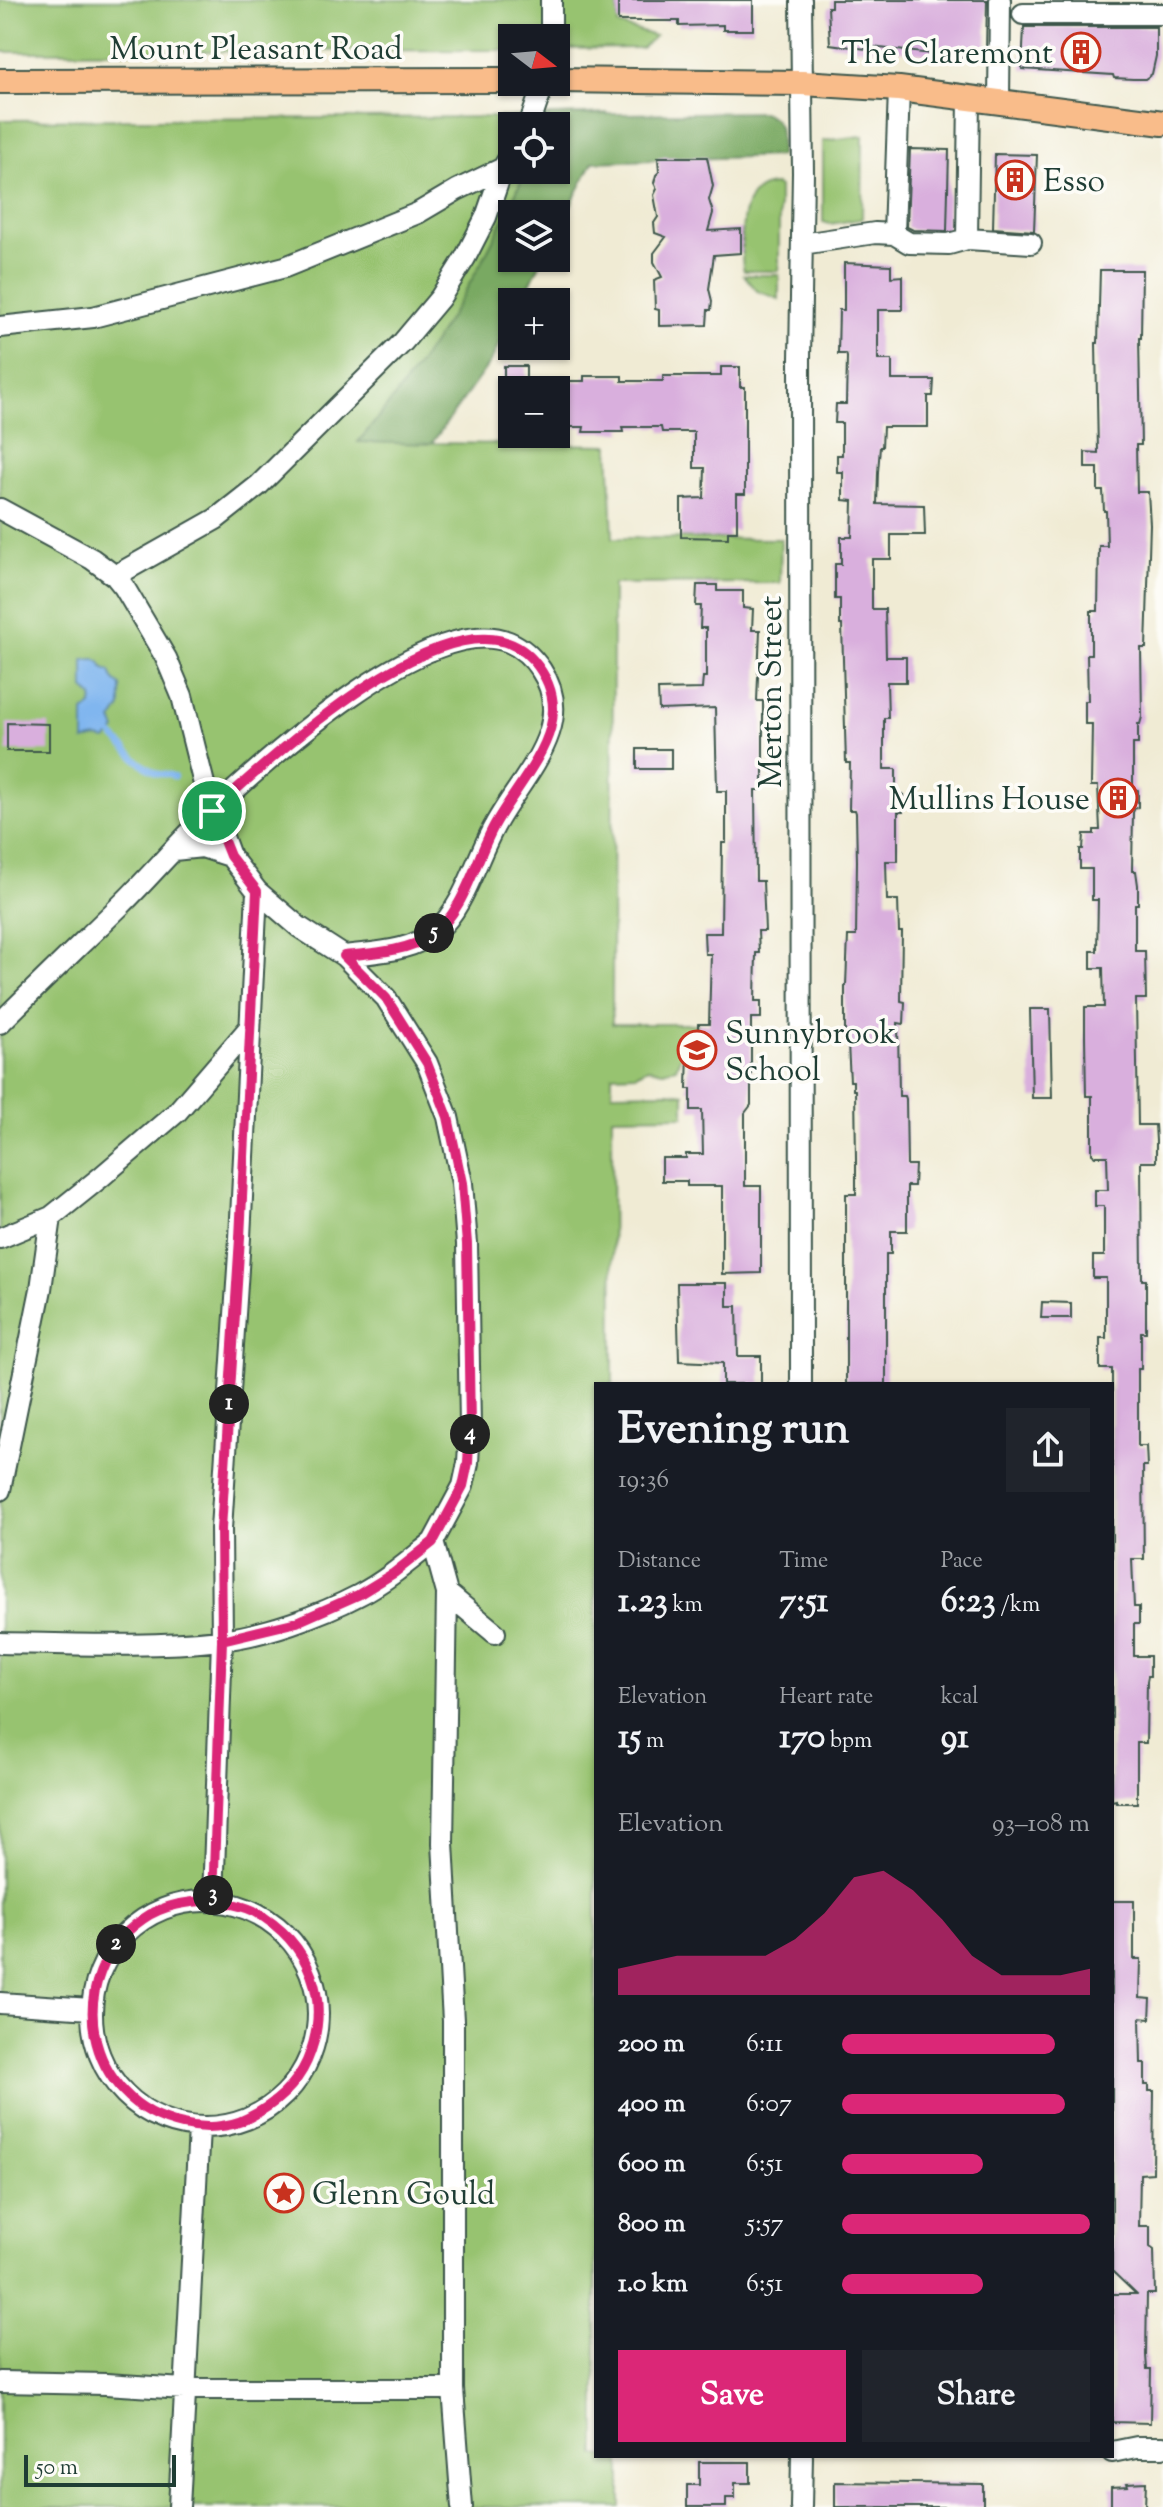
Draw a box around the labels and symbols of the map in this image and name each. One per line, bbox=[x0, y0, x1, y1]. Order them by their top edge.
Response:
north arrow bbox=[498, 24, 570, 96]
street label: Mount Pleasant Road bbox=[109, 28, 403, 74]
building icon: The Claremont bbox=[1060, 31, 1102, 73]
place label: The Claremont bbox=[841, 32, 1053, 78]
building icon: Esso bbox=[994, 159, 1036, 201]
place label: Esso bbox=[1043, 160, 1105, 206]
street label: Merton Street bbox=[750, 596, 796, 788]
pin bbox=[178, 777, 246, 845]
building icon: Mullins House bbox=[1097, 777, 1139, 819]
place label: Mullins House bbox=[889, 778, 1090, 824]
pin: 5 bbox=[414, 913, 454, 953]
place label: Sunnybrook School bbox=[725, 1012, 897, 1095]
school or university icon: Sunnybrook School bbox=[676, 1029, 718, 1071]
pin: 1 bbox=[209, 1384, 249, 1424]
pin: 4 bbox=[450, 1414, 490, 1454]
pin: 3 bbox=[193, 1875, 233, 1915]
pin: 2 bbox=[96, 1924, 136, 1964]
place icon: Glenn Gould bbox=[263, 2172, 305, 2214]
place label: Glenn Gould bbox=[312, 2173, 495, 2219]
scale bar bbox=[24, 2451, 176, 2487]

